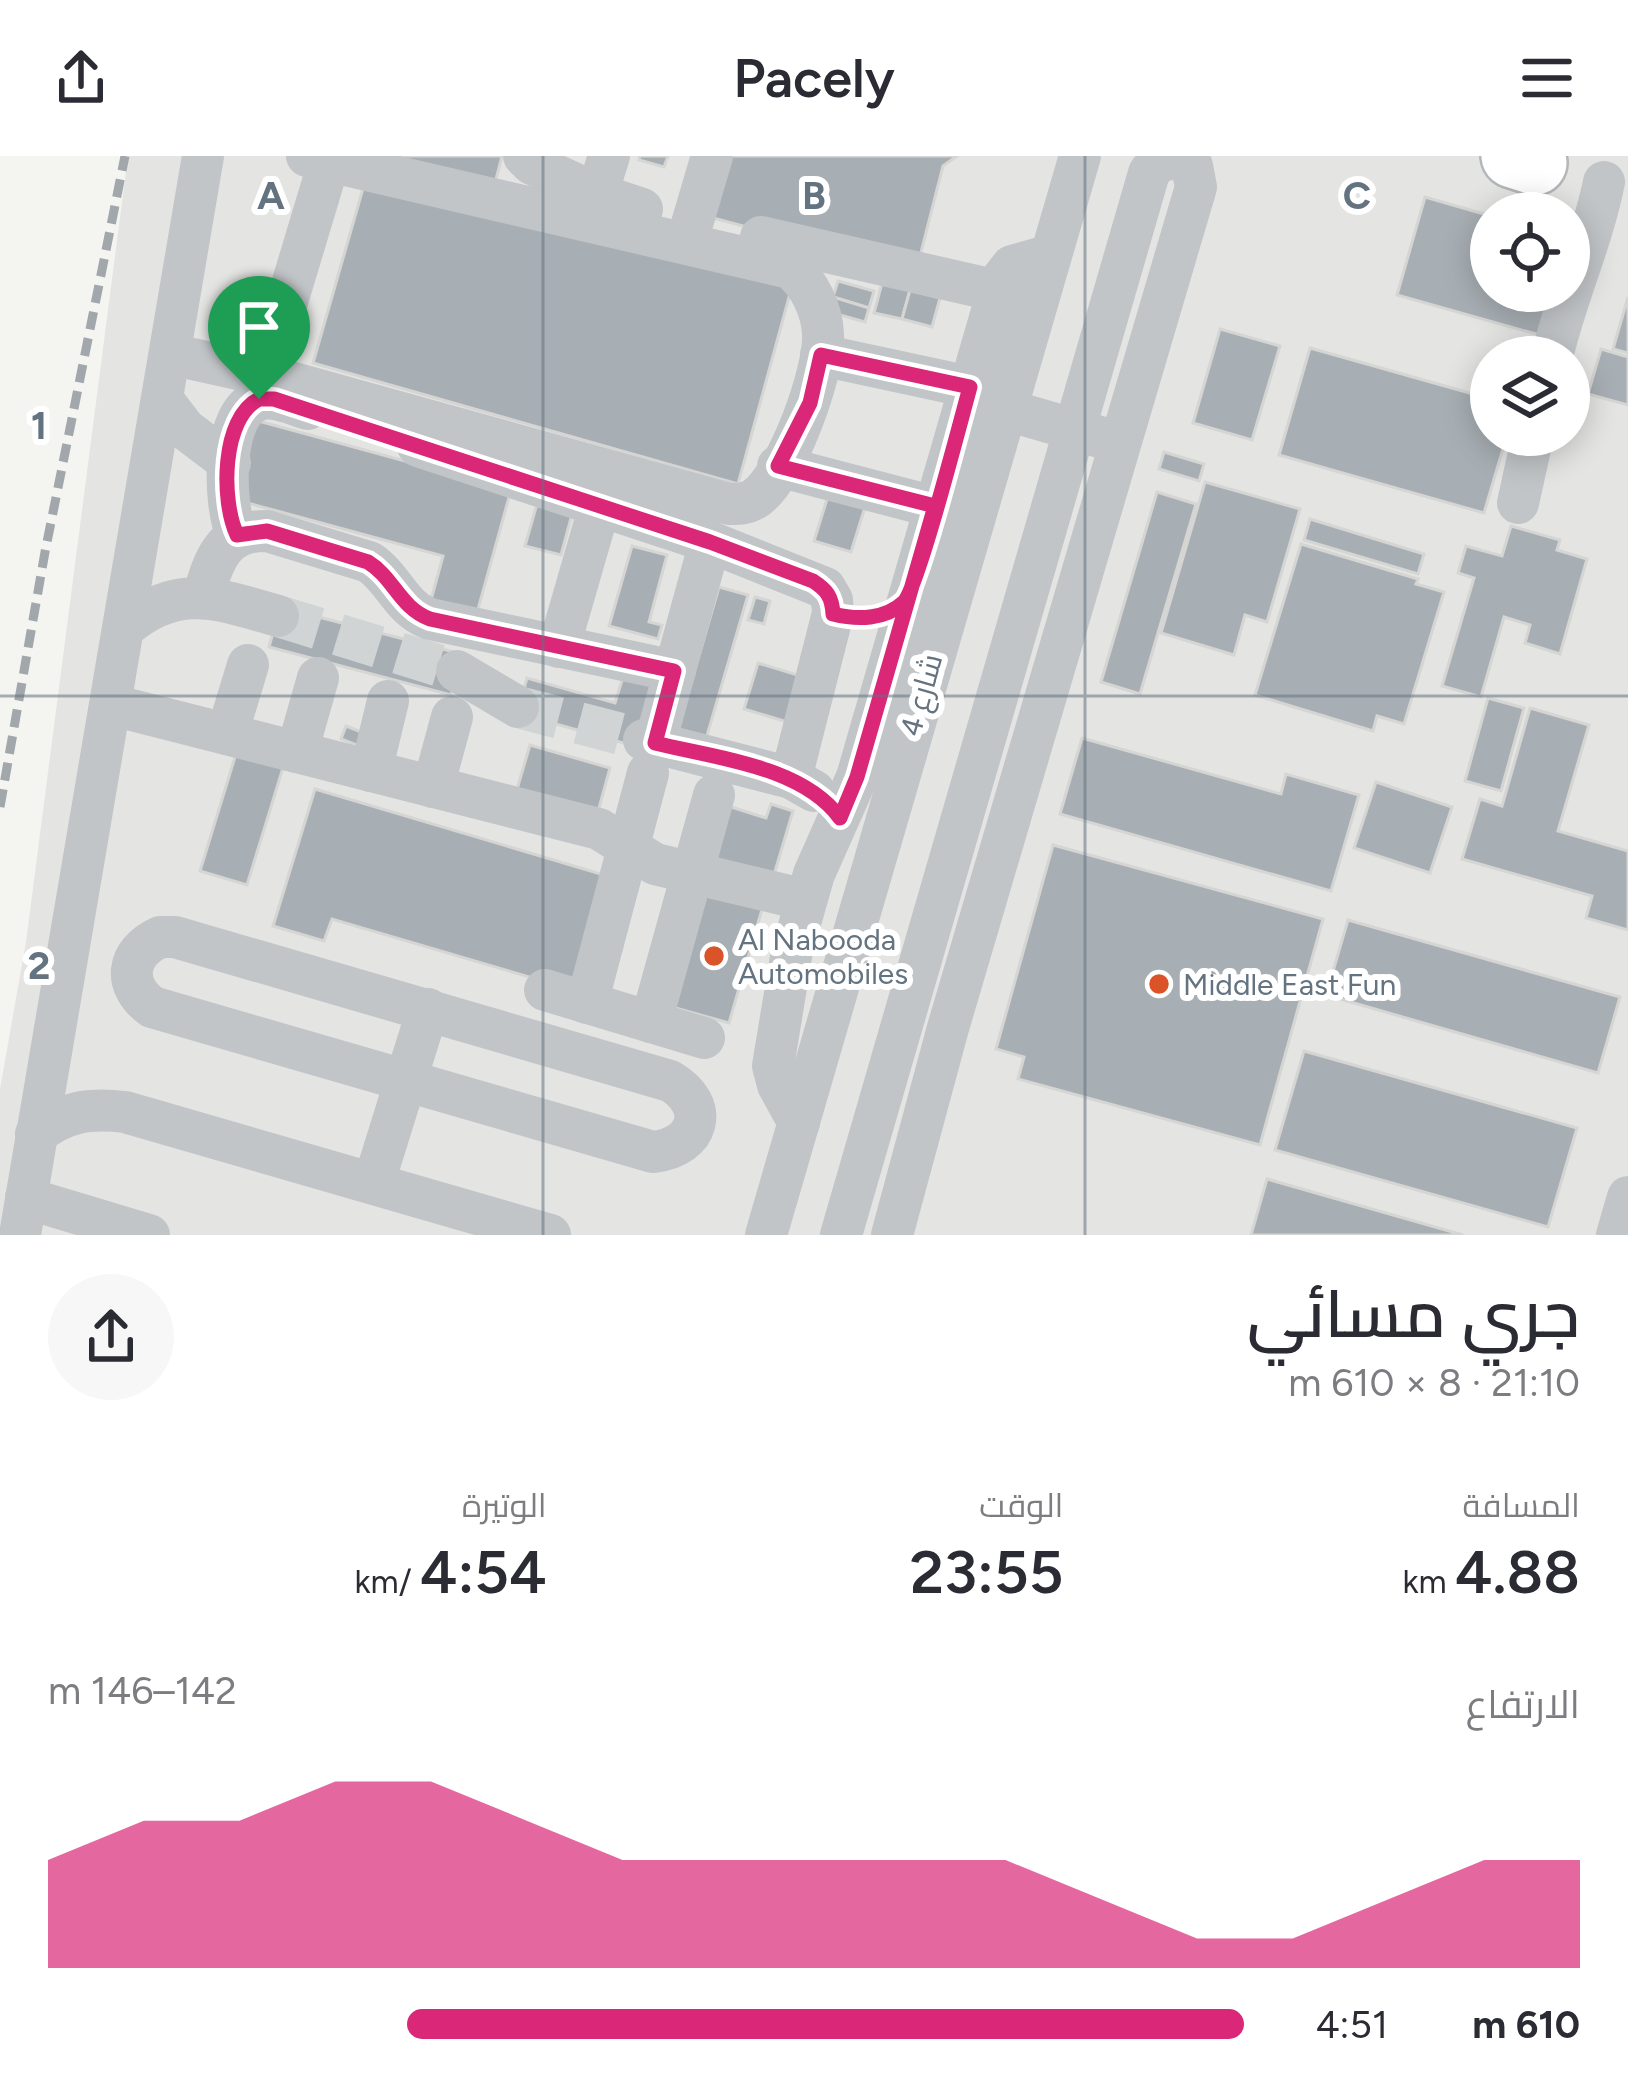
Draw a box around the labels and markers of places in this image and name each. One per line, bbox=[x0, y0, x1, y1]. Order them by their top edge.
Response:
pin bbox=[208, 276, 310, 399]
place label: Al Nabooda Automobiles bbox=[738, 921, 908, 992]
marker: Al Nabooda Automobiles bbox=[701, 943, 727, 969]
place label: Middle East Fun bbox=[1183, 966, 1396, 1003]
marker: Middle East Fun bbox=[1146, 971, 1172, 997]

